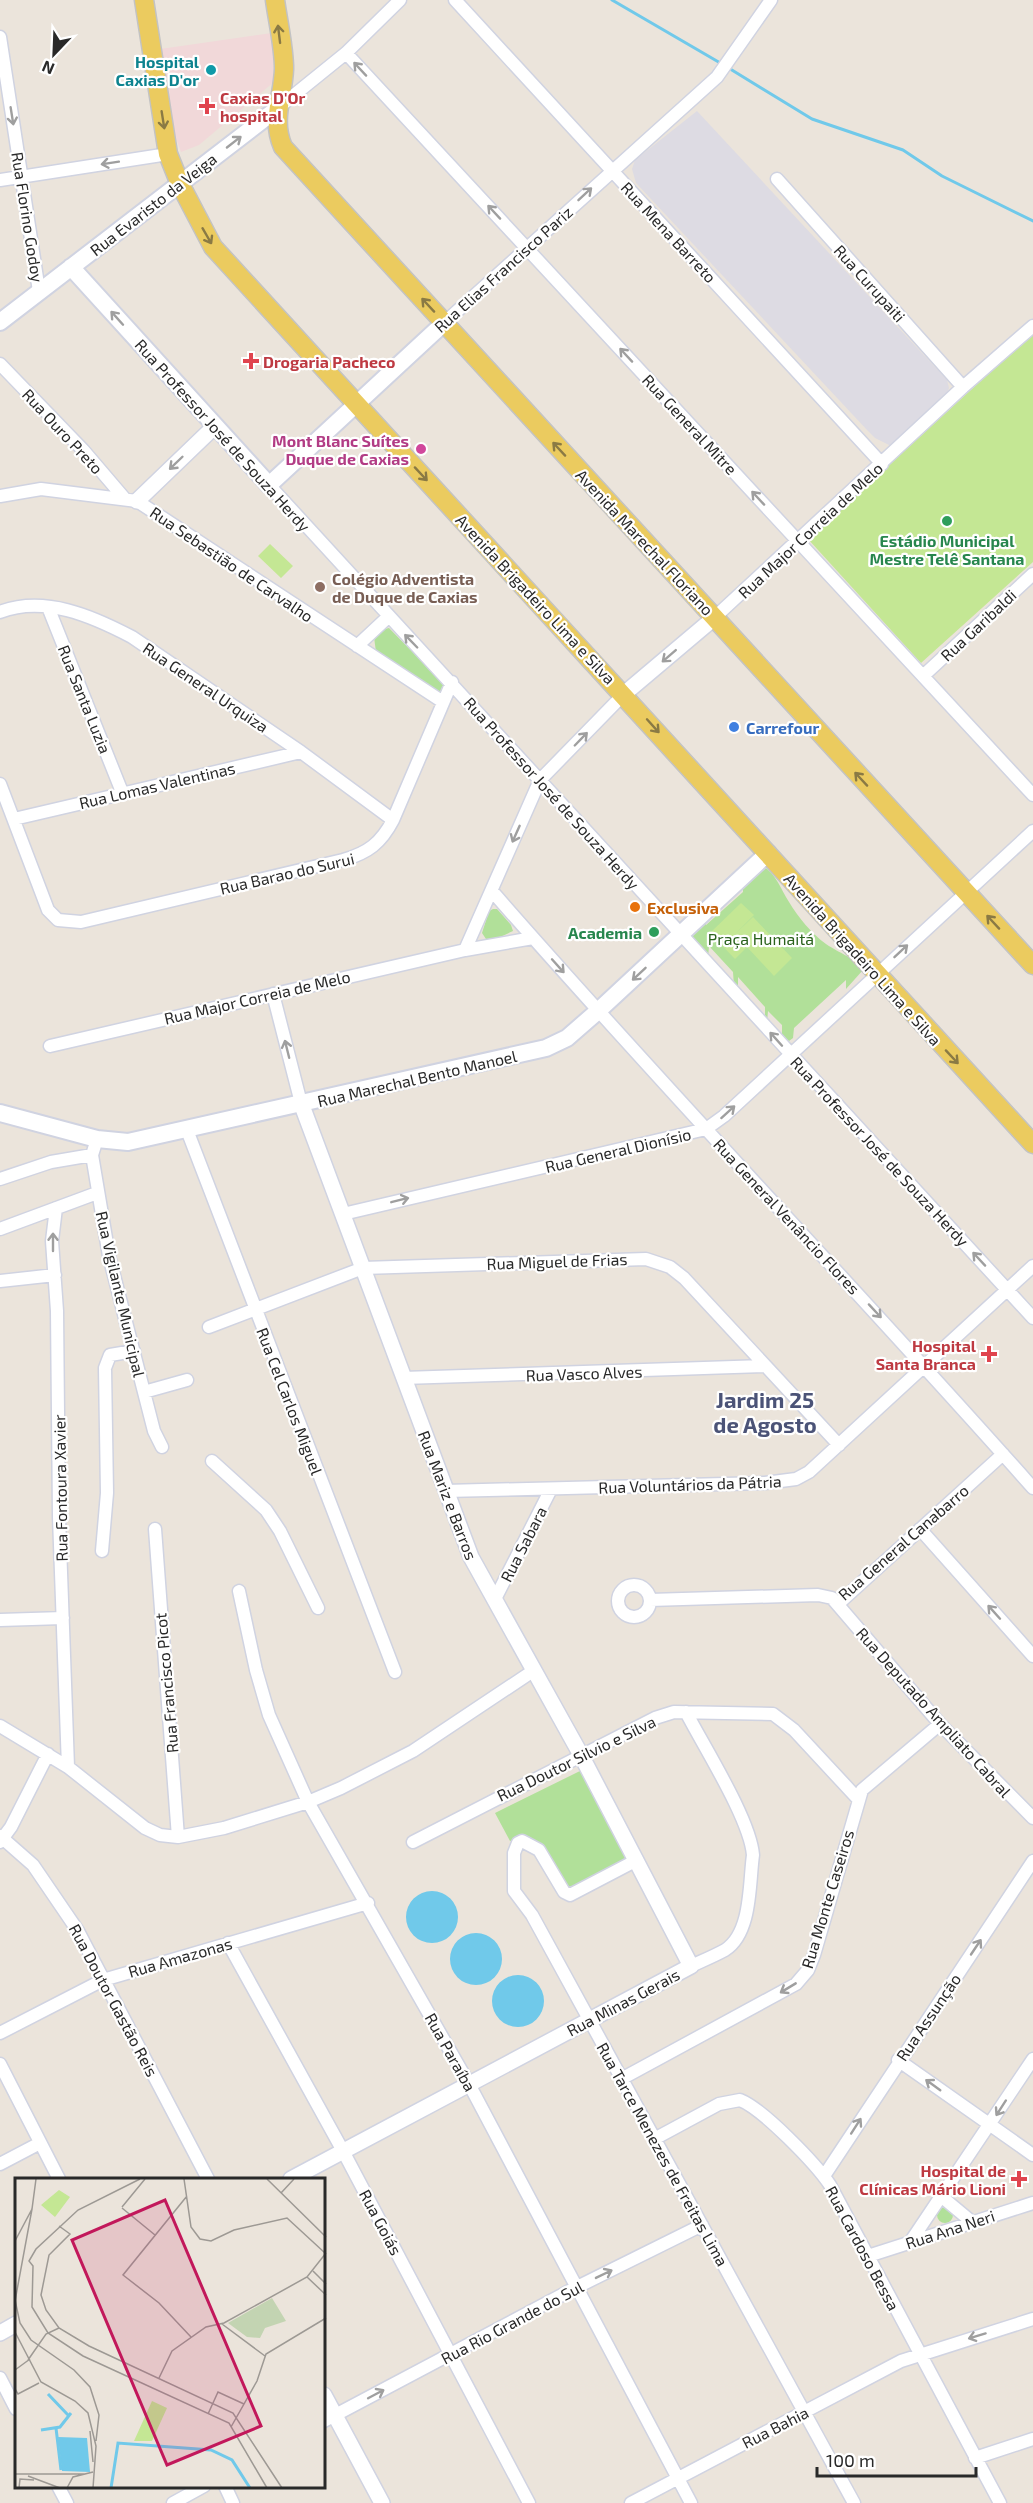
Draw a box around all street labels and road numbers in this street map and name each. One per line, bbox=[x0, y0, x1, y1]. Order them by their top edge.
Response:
street label: Rua Evaristo da Veiga bbox=[86, 149, 220, 259]
street label: Rua Florino Godoy bbox=[8, 150, 48, 284]
street label: Rua Mena Barreto bbox=[617, 178, 721, 286]
street label: Rua Elias Francisco Pariz bbox=[430, 202, 576, 336]
street label: Rua Curupaiti bbox=[830, 241, 910, 325]
street label: Rua Professor José de Souza Herdy bbox=[132, 335, 315, 536]
street label: Rua General Mitre bbox=[639, 370, 741, 478]
street label: Rua Ouro Preto bbox=[19, 384, 107, 478]
street label: Rua Major Correia de Melo bbox=[734, 458, 887, 603]
street label: Avenida Marechal Floriano bbox=[572, 465, 718, 619]
street label: Rua Sebastião de Carvalho bbox=[147, 502, 317, 626]
street label: Avenida Brigadeiro Lima e Silva bbox=[452, 510, 620, 688]
street label: Rua Garibaldi bbox=[936, 585, 1020, 665]
street label: Rua General Urquiza bbox=[140, 638, 272, 736]
street label: Rua Santa Luzia bbox=[55, 642, 115, 756]
street label: Rua Professor José de Souza Herdy bbox=[461, 693, 644, 894]
street label: Rua Lomas Valentinas bbox=[77, 758, 237, 812]
street label: Rua Barao do Surui bbox=[218, 848, 356, 898]
street label: Avenida Brigadeiro Lima e Silva bbox=[781, 869, 945, 1049]
street label: Rua Major Correia de Melo bbox=[162, 966, 352, 1029]
street label: Rua Marechal Bento Manoel bbox=[316, 1046, 519, 1110]
street label: Rua Professor José de Souza Herdy bbox=[787, 1052, 973, 1250]
street label: Rua General Dionísio bbox=[543, 1124, 693, 1176]
street label: Rua General Venâncio Flores bbox=[710, 1134, 864, 1298]
street label: Rua Vigilante Municipal bbox=[93, 1209, 149, 1379]
street label: Rua Miguel de Frias bbox=[486, 1249, 628, 1273]
street label: Rua Cel Carlos Miguel bbox=[253, 1325, 327, 1478]
street label: Rua Vasco Alves bbox=[525, 1361, 643, 1385]
street label: Rua Fontoura Xavier bbox=[49, 1414, 71, 1562]
street label: Rua Mariz e Barros bbox=[415, 1428, 481, 1562]
street label: Rua Voluntários da Pátria bbox=[598, 1471, 782, 1497]
street label: Rua General Canabarro bbox=[834, 1480, 972, 1604]
street label: Rua Sabara bbox=[496, 1503, 550, 1585]
street label: Rua Francisco Picot bbox=[150, 1612, 182, 1754]
street label: Rua Deputado Ampliato Cabral bbox=[853, 1623, 1015, 1801]
street label: Rua Doutor Silvio e Silva bbox=[494, 1711, 658, 1805]
street label: Rua Monte Caseiros bbox=[797, 1827, 857, 1971]
street label: Rua Doutor Gastão Reis bbox=[66, 1920, 162, 2080]
street label: Rua Amazonas bbox=[126, 1933, 234, 1981]
street label: Rua Minas Gerais bbox=[563, 1964, 683, 2040]
street label: Rua Assunção bbox=[892, 1970, 965, 2065]
street label: Rua Paraíba bbox=[422, 2010, 480, 2094]
street label: Rua Tarce Menezes de Freitas Lima bbox=[593, 2039, 733, 2269]
street label: Rua Cardoso Bessa bbox=[822, 2183, 904, 2313]
street label: Rua Goiás bbox=[356, 2186, 406, 2258]
street label: Rua Ana Neri bbox=[903, 2206, 997, 2252]
street label: Rua Rio Grande do Sul bbox=[438, 2276, 587, 2368]
street label: Rua Bahia bbox=[739, 2402, 811, 2452]

